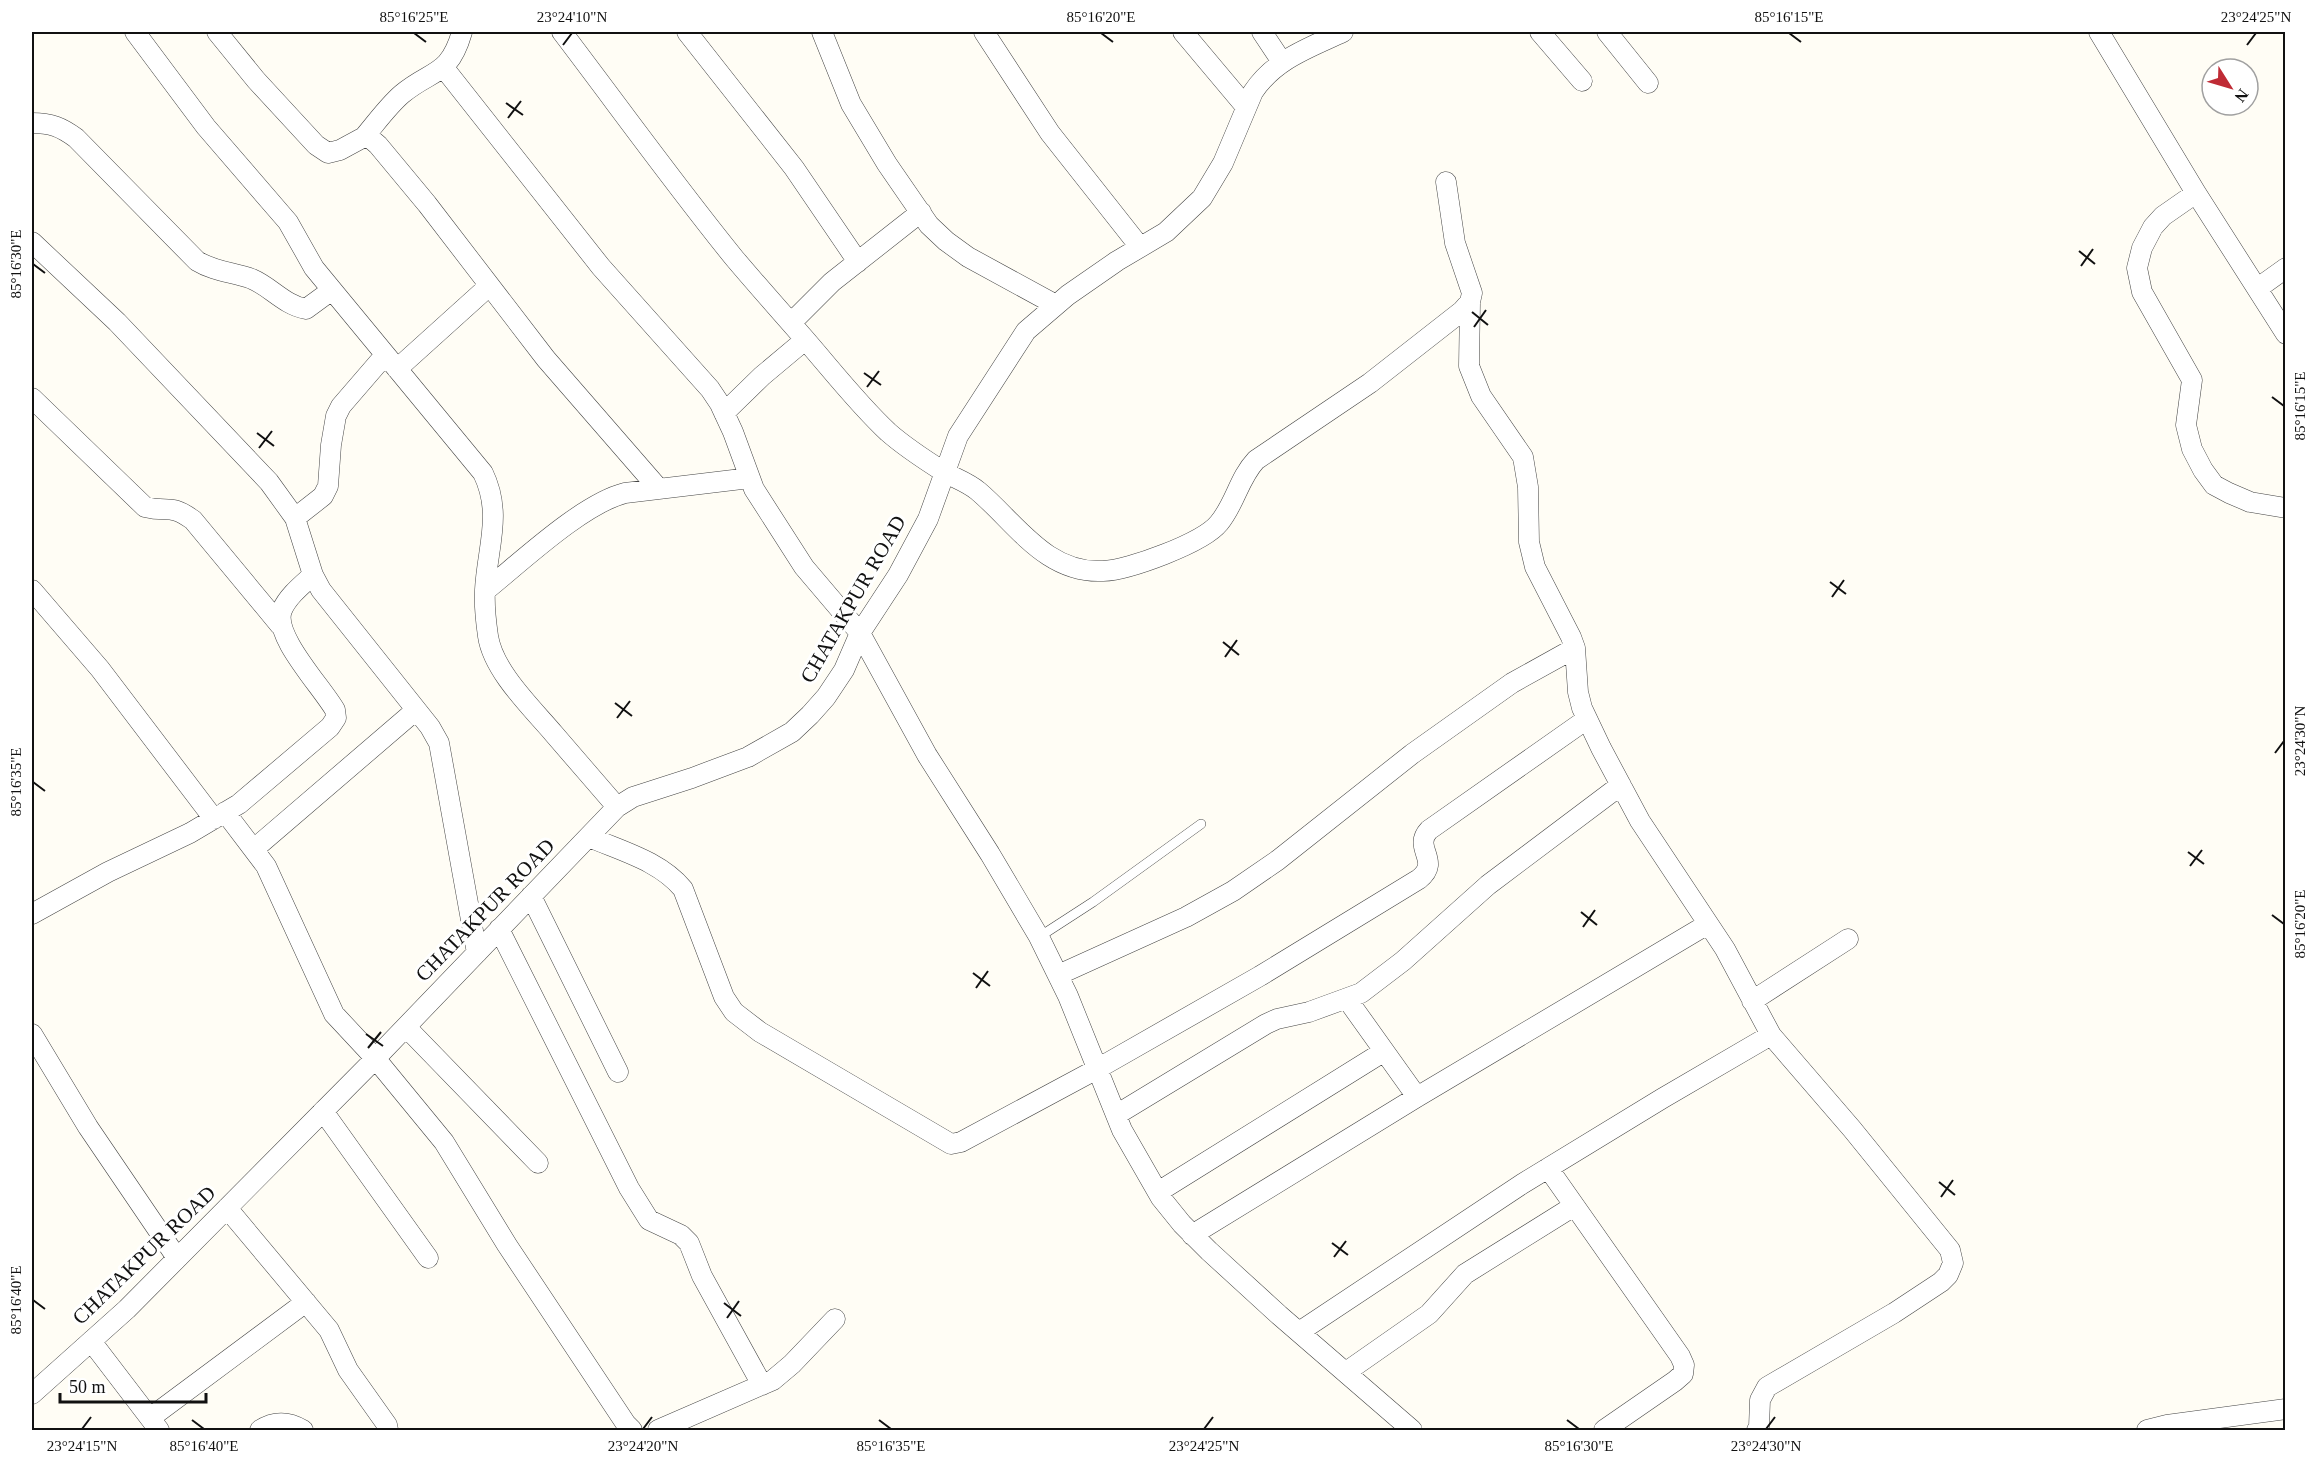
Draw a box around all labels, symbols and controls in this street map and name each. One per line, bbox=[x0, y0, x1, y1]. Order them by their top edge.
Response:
text: 85°16'25"E bbox=[380, 9, 449, 25]
text: 23°24'10"N bbox=[537, 9, 607, 25]
text: 85°16'20"E bbox=[1067, 9, 1136, 25]
text: 85°16'15"E bbox=[1755, 9, 1824, 25]
text: 23°24'25"N bbox=[2221, 9, 2291, 25]
north arrow bbox=[2200, 57, 2260, 117]
text: N bbox=[2231, 86, 2252, 106]
text: 85°16'30"E bbox=[8, 230, 24, 299]
text: 85°16'15"E bbox=[2292, 372, 2308, 441]
street label: CHATAKPUR ROAD bbox=[795, 511, 911, 687]
text: 23°24'30"N bbox=[2292, 706, 2308, 776]
text: 85°16'35"E bbox=[8, 748, 24, 817]
street label: CHATAKPUR ROAD bbox=[411, 834, 559, 986]
text: 85°16'20"E bbox=[2292, 890, 2308, 959]
street label: CHATAKPUR ROAD bbox=[68, 1181, 220, 1329]
text: 85°16'40"E bbox=[8, 1266, 24, 1335]
scale bar bbox=[60, 1366, 206, 1404]
text: 50 m bbox=[69, 1377, 106, 1397]
text: 23°24'15"N bbox=[47, 1438, 117, 1454]
text: 85°16'40"E bbox=[170, 1438, 239, 1454]
text: 23°24'20"N bbox=[608, 1438, 678, 1454]
text: 85°16'35"E bbox=[857, 1438, 926, 1454]
text: 23°24'25"N bbox=[1169, 1438, 1239, 1454]
text: 85°16'30"E bbox=[1545, 1438, 1614, 1454]
text: 23°24'30"N bbox=[1731, 1438, 1801, 1454]

